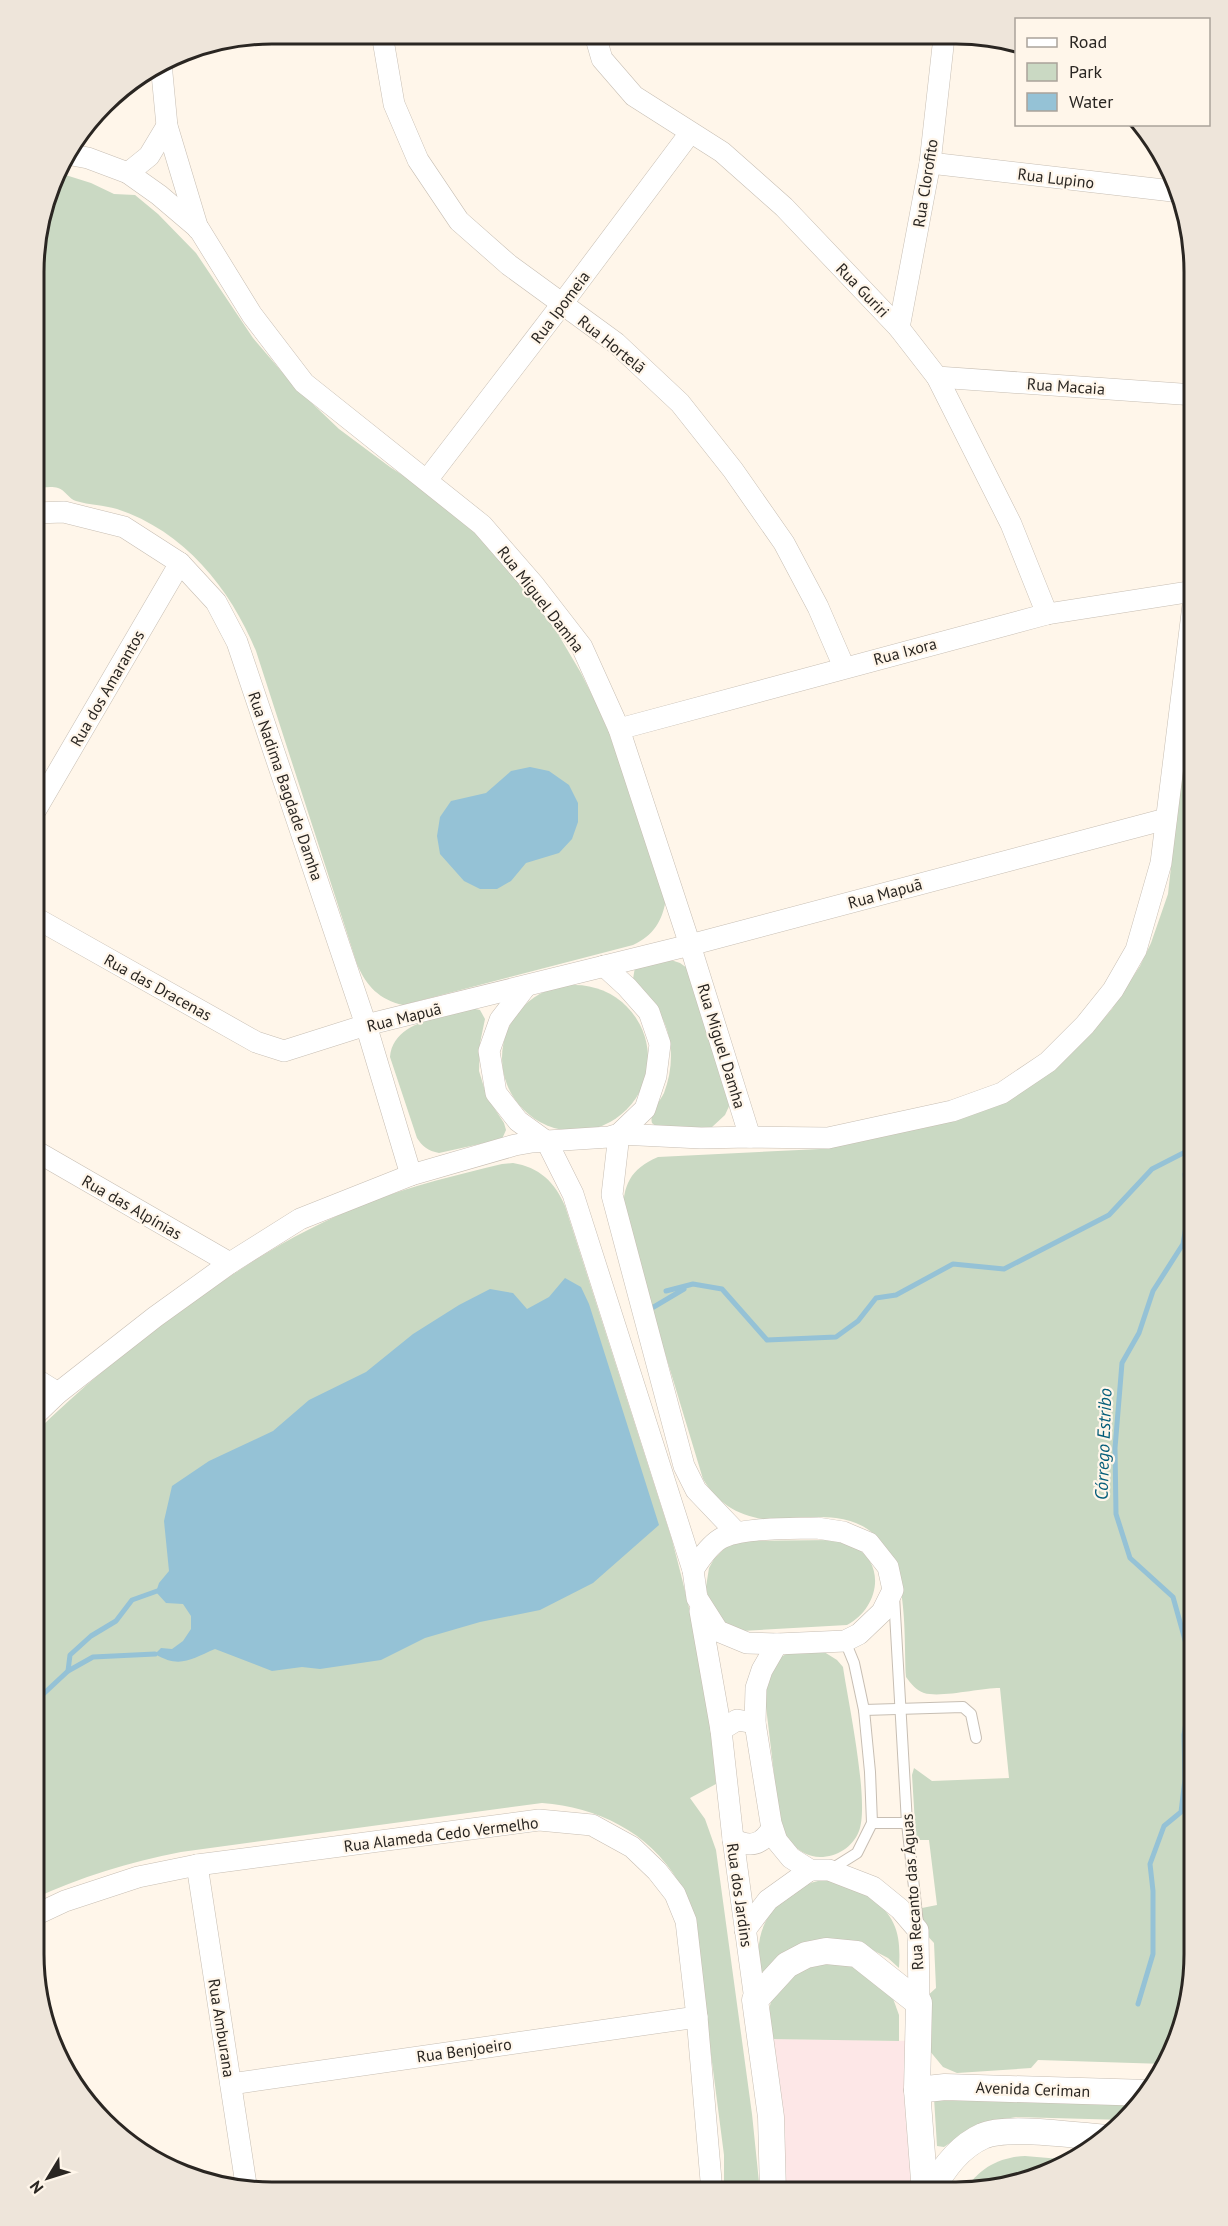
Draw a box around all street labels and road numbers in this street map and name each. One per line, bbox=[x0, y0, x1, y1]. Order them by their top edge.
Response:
street label: Rua Clorofito bbox=[908, 137, 942, 229]
street label: Rua Lupino bbox=[1017, 163, 1095, 193]
street label: Rua Guriri bbox=[832, 259, 894, 321]
street label: Rua Ipomeia bbox=[526, 267, 594, 347]
street label: Rua Hortelã bbox=[574, 311, 650, 377]
street label: Rua Macaia bbox=[1026, 373, 1106, 399]
street label: Rua Miguel Damha bbox=[493, 542, 589, 656]
street label: Rua dos Amarantos bbox=[66, 626, 149, 750]
street label: Rua Ixora bbox=[871, 633, 939, 669]
street label: Rua Nadima Bagdade Damha bbox=[244, 689, 328, 883]
street label: Rua Mapuã bbox=[846, 874, 924, 912]
street label: Rua das Dracenas bbox=[101, 949, 216, 1025]
street label: Rua Miguel Damha bbox=[694, 981, 750, 1111]
street label: Rua Mapuã bbox=[365, 998, 443, 1036]
street label: Rua das Alpínias bbox=[79, 1170, 186, 1244]
street label: Rua Alameda Cedo Vermelho bbox=[342, 1812, 540, 1856]
street label: Rua Recanto das Águas bbox=[897, 1813, 927, 1971]
street label: Rua dos Jardins bbox=[723, 1842, 757, 1949]
street label: Rua Amburana bbox=[204, 1977, 240, 2079]
street label: Rua Benjoeiro bbox=[415, 2033, 513, 2067]
street label: Avenida Ceriman bbox=[975, 2077, 1091, 2101]

